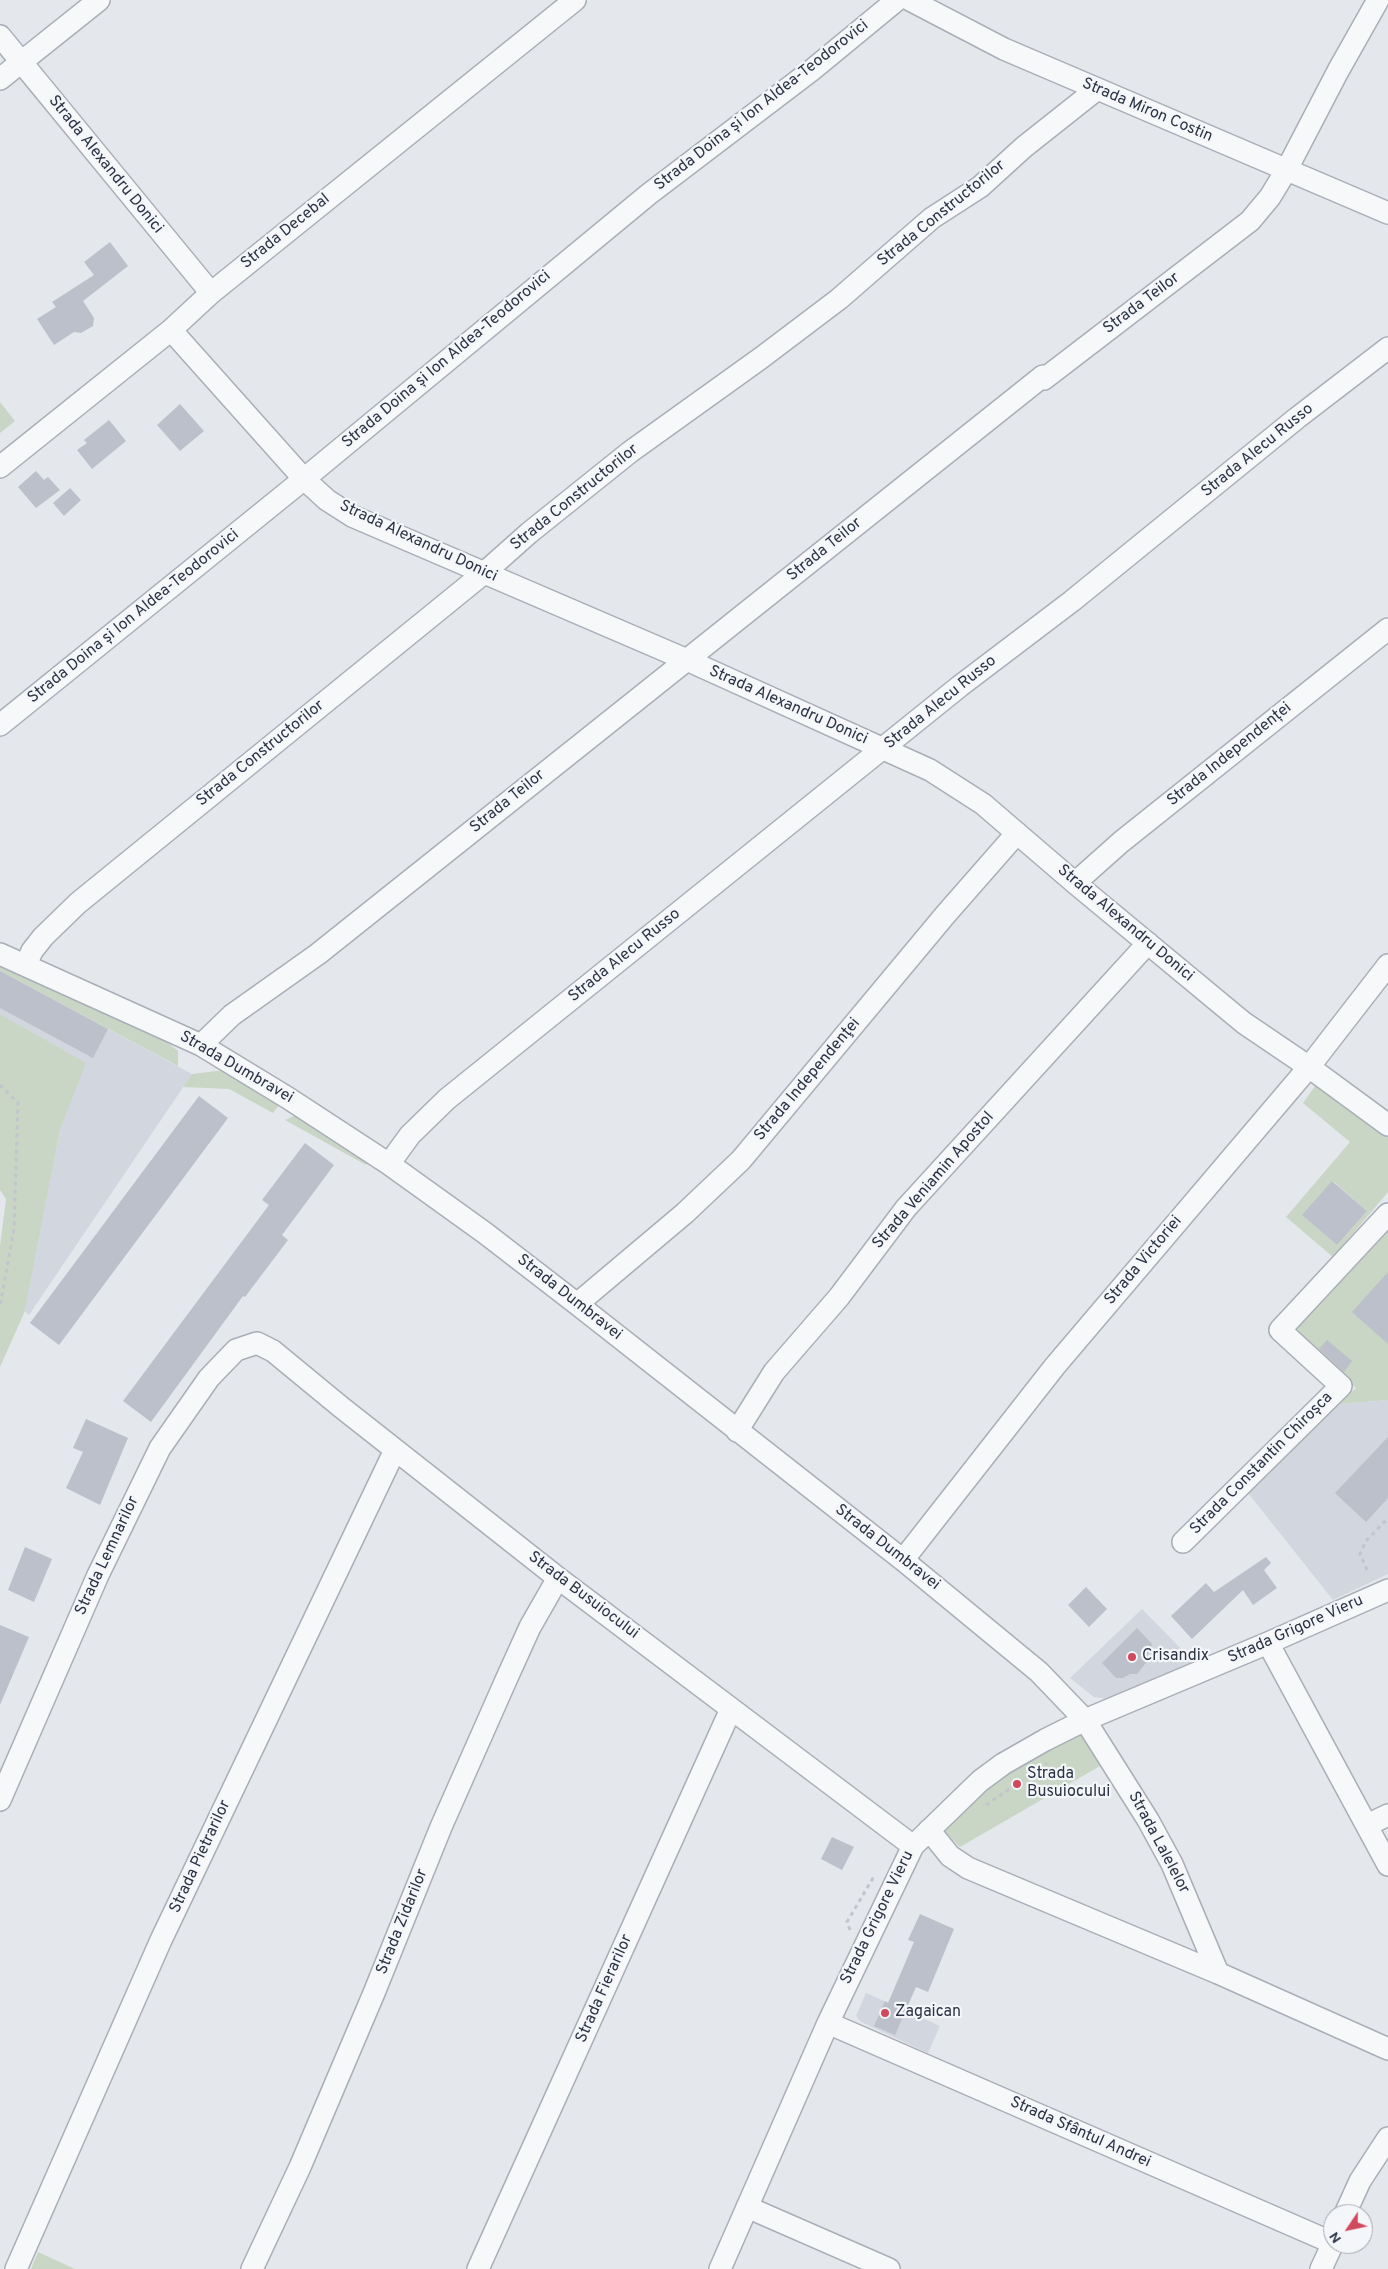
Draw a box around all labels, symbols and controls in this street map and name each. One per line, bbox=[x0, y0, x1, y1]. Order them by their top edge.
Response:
street label: Strada Doina și Ion Aldea-Teodorovici bbox=[651, 16, 873, 196]
street label: Strada Miron Costin bbox=[1079, 75, 1215, 147]
street label: Strada Alexandru Donici bbox=[43, 92, 167, 238]
street label: Strada Constructorilor bbox=[874, 157, 1010, 271]
street label: Strada Decebal bbox=[238, 190, 334, 274]
street label: Strada Doina și Ion Aldea-Teodorovici bbox=[339, 267, 555, 453]
street label: Strada Teilor bbox=[1100, 269, 1184, 339]
street label: Strada Alecu Russo bbox=[1198, 400, 1318, 502]
street label: Strada Constructorilor bbox=[507, 441, 643, 555]
street label: Strada Alexandru Donici bbox=[336, 497, 500, 587]
street label: Strada Teilor bbox=[784, 514, 866, 586]
street label: Strada Doina și Ion Aldea-Teodorovici bbox=[24, 526, 244, 708]
street label: Strada Alecu Russo bbox=[881, 652, 1001, 754]
street label: Strada Alexandru Donici bbox=[706, 662, 870, 750]
street label: Strada Constructorilor bbox=[193, 697, 329, 811]
street label: Strada Independenței bbox=[1164, 699, 1296, 811]
street label: Strada Teilor bbox=[467, 766, 549, 838]
street label: Strada Alexandru Donici bbox=[1053, 861, 1197, 987]
street label: Strada Alecu Russo bbox=[565, 905, 685, 1007]
street label: Strada Independenţei bbox=[751, 1015, 865, 1145]
street label: Strada Dumbravei bbox=[176, 1028, 296, 1108]
street label: Strada Veniamin Apostol bbox=[869, 1108, 999, 1254]
street label: Strada Victoriei bbox=[1101, 1213, 1187, 1309]
street label: Strada Dumbravei bbox=[513, 1251, 625, 1345]
street label: Strada Constantin Chiroșca bbox=[1187, 1389, 1337, 1539]
street label: Strada Lemnarilor bbox=[72, 1493, 144, 1619]
street label: Strada Dumbravei bbox=[831, 1501, 943, 1595]
street label: Strada Busuiocului bbox=[524, 1548, 642, 1644]
street label: Strada Grigore Vieru bbox=[1225, 1592, 1367, 1668]
place label: Crisandix bbox=[1142, 1647, 1209, 1667]
marker: Crisandix bbox=[1126, 1651, 1138, 1663]
place label: Strada Busuiocului bbox=[1027, 1765, 1110, 1803]
marker: Strada Busuiocului bbox=[1011, 1778, 1023, 1790]
street label: Strada Lalelelor bbox=[1123, 1789, 1193, 1897]
street label: Strada Pietrarilor bbox=[166, 1797, 236, 1917]
street label: Strada Grigore Vieru bbox=[837, 1848, 919, 1988]
street label: Strada Zidarilor bbox=[373, 1866, 433, 1978]
street label: Strada Fierarilor bbox=[573, 1932, 637, 2046]
place label: Zagaican bbox=[895, 2003, 961, 2023]
marker: Zagaican bbox=[879, 2007, 891, 2019]
street label: Strada Sfântul Andrei bbox=[1007, 2093, 1153, 2173]
north arrow bbox=[1323, 2204, 1373, 2254]
text: N bbox=[1326, 2228, 1346, 2246]

